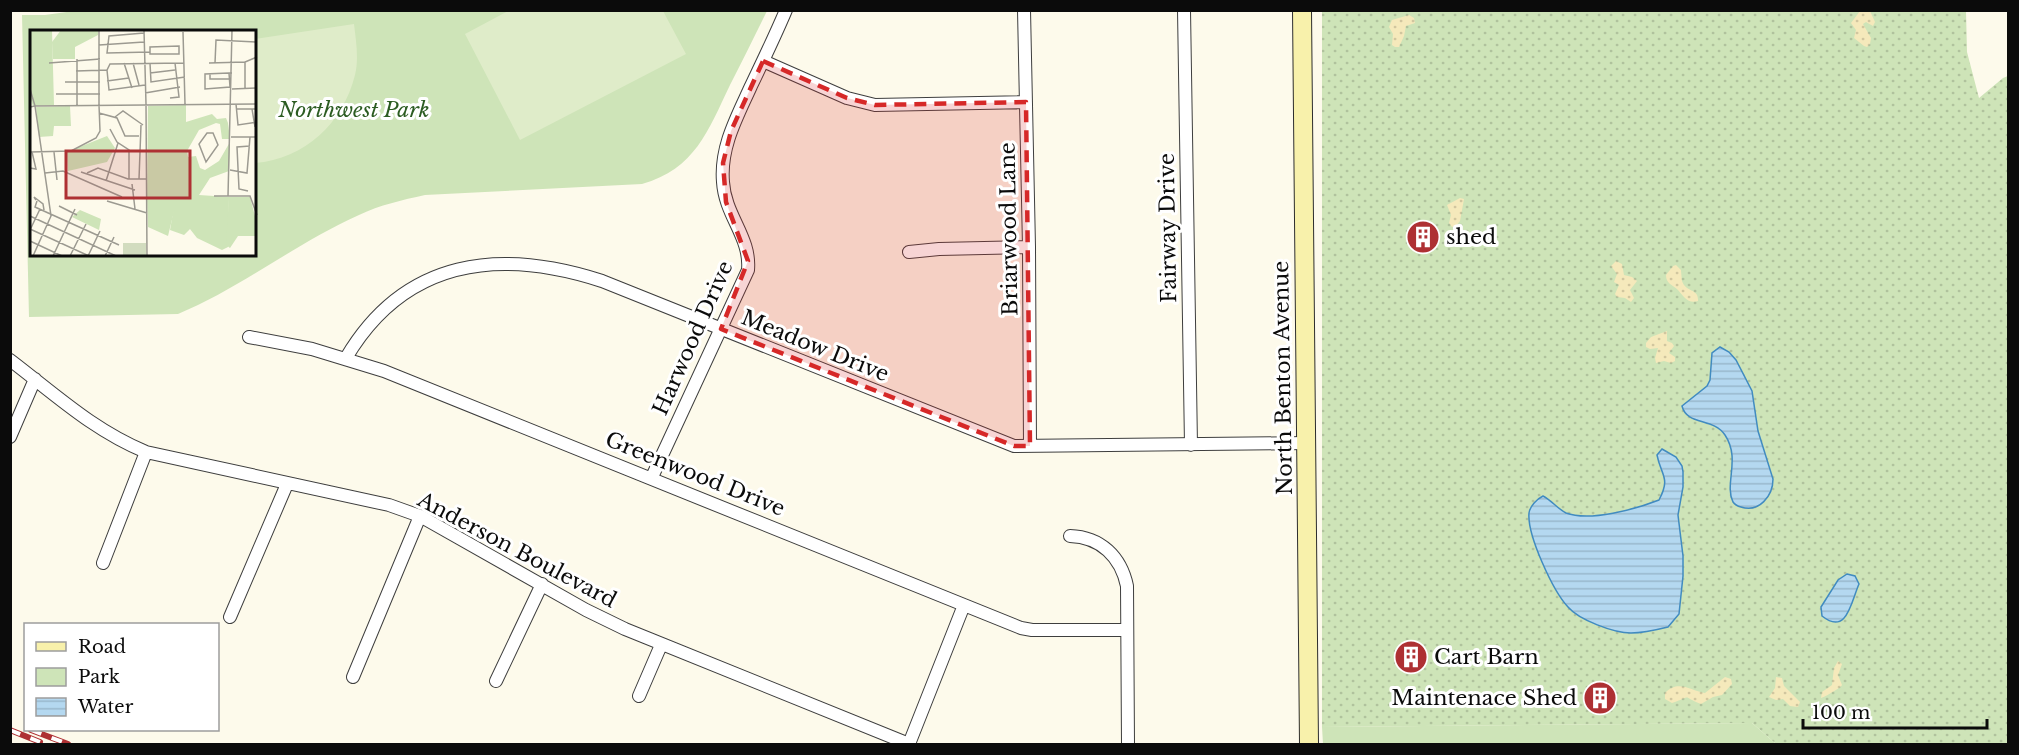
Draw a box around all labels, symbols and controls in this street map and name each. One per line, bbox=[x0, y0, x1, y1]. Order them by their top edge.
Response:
inset map bbox=[30, 30, 256, 256]
park label: Northwest Park bbox=[277, 97, 430, 123]
street label: Briarwood Lane bbox=[994, 142, 1024, 316]
street label: Fairway Drive bbox=[1154, 153, 1182, 303]
building icon: shed bbox=[1405, 219, 1441, 255]
place label: shed bbox=[1446, 224, 1496, 250]
street label: Harwood Drive bbox=[647, 257, 739, 419]
street label: North Benton Avenue bbox=[1268, 261, 1298, 495]
street label: Meadow Drive bbox=[737, 305, 893, 387]
street label: Greenwood Drive bbox=[601, 426, 789, 522]
street label: Anderson Boulevard bbox=[412, 486, 621, 613]
legend bbox=[24, 623, 219, 731]
text: Road bbox=[78, 636, 126, 658]
building icon: Cart Barn bbox=[1393, 639, 1429, 675]
place label: Cart Barn bbox=[1434, 644, 1539, 670]
text: Park bbox=[78, 666, 120, 688]
building icon: Maintenace Shed bbox=[1582, 680, 1618, 716]
place label: Maintenace Shed bbox=[1391, 685, 1577, 711]
scale bar bbox=[1803, 692, 1988, 730]
text: Water bbox=[77, 696, 134, 718]
text: 100 m bbox=[1812, 702, 1870, 724]

